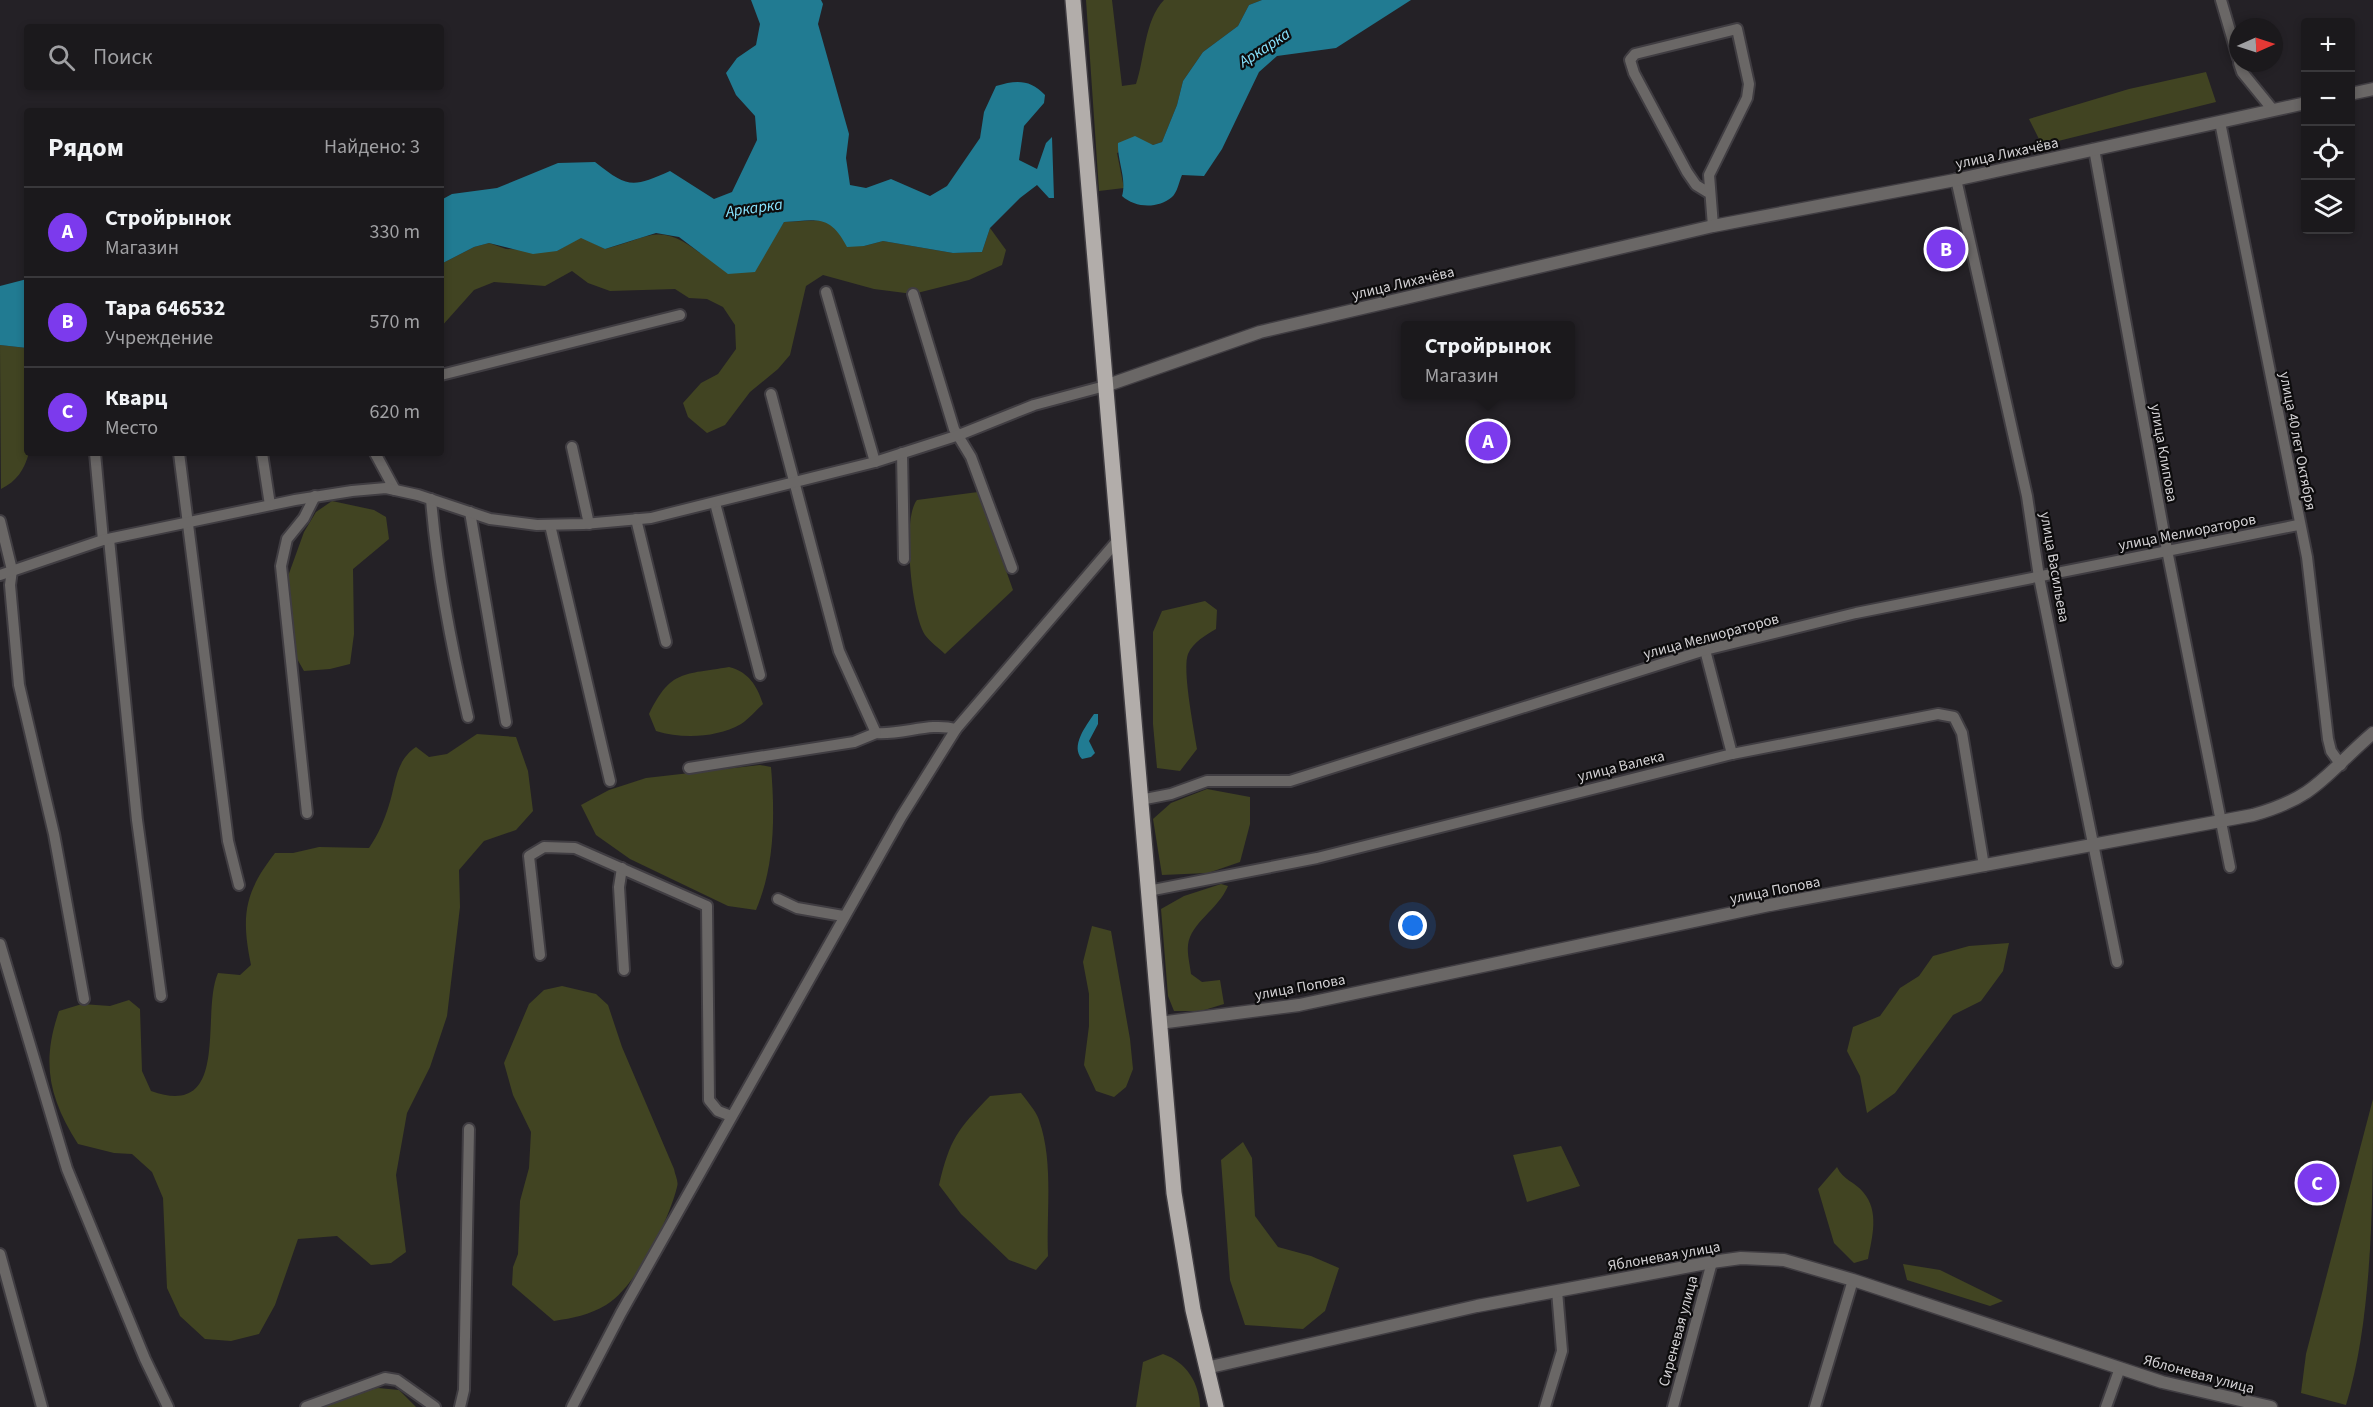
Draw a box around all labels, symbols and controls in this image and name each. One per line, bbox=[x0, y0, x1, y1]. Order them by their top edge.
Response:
north arrow bbox=[2229, 18, 2283, 72]
map controls bbox=[2301, 18, 2355, 234]
button: + bbox=[2301, 18, 2355, 72]
water label: Аркарка bbox=[1234, 23, 1295, 73]
search box bbox=[24, 24, 444, 90]
icon: search bbox=[45, 41, 78, 74]
text: Поиск bbox=[93, 41, 152, 73]
button: − bbox=[2301, 72, 2355, 126]
button: locate bbox=[2301, 126, 2355, 180]
text: Рядом bbox=[48, 129, 124, 166]
street label: улица Лихачёва bbox=[1954, 132, 2060, 175]
text: Найдено: 3 bbox=[324, 133, 420, 161]
button: layers bbox=[2301, 180, 2355, 234]
water label: Аркарка bbox=[723, 193, 784, 223]
text: Стройрынок bbox=[105, 202, 231, 234]
text: A bbox=[62, 218, 73, 246]
text: 330 m bbox=[370, 218, 420, 246]
pin: B bbox=[1926, 226, 1966, 272]
text: Магазин bbox=[105, 234, 179, 262]
street label: улица Лихачёва bbox=[1350, 261, 1456, 305]
text: Тара 646532 bbox=[105, 292, 225, 324]
text: B bbox=[61, 308, 74, 336]
text: 570 m bbox=[370, 308, 420, 336]
popup bbox=[1401, 321, 1575, 399]
text: Учреждение bbox=[105, 324, 213, 352]
text: Стройрынок bbox=[1425, 330, 1551, 362]
text: Магазин bbox=[1425, 362, 1499, 390]
street label: улица 40 лет Октября bbox=[2274, 370, 2321, 512]
text: Кварц bbox=[105, 382, 167, 414]
text: C bbox=[62, 398, 73, 426]
text: 620 m bbox=[370, 398, 420, 426]
street label: улица Клипова bbox=[2145, 402, 2182, 504]
text: Место bbox=[105, 414, 158, 442]
pin: A bbox=[1468, 418, 1508, 464]
street label: улица Мелиораторов bbox=[2117, 509, 2258, 556]
street label: улица Васильева bbox=[2034, 510, 2075, 624]
street label: улица Мелиораторов bbox=[1641, 608, 1782, 665]
street label: улица Валека bbox=[1575, 746, 1667, 787]
street label: улица Попова bbox=[1728, 871, 1822, 910]
your location bbox=[1398, 911, 1427, 940]
street label: улица Попова bbox=[1253, 969, 1347, 1006]
pin: C bbox=[2298, 1160, 2336, 1206]
street label: Яблоневая улица bbox=[1606, 1236, 1722, 1277]
street label: Сиреневая улица bbox=[1654, 1273, 1703, 1389]
street label: Яблоневая улица bbox=[2141, 1350, 2257, 1399]

